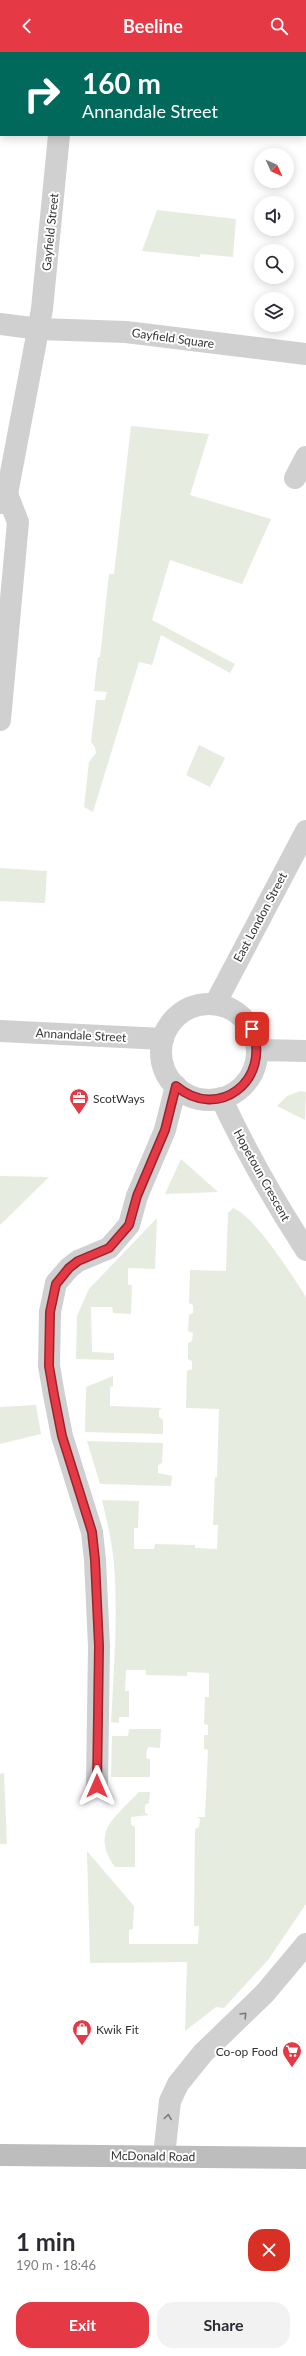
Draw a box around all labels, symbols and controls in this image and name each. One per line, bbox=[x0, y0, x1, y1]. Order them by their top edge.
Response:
icon: back bbox=[16, 15, 38, 37]
text: Beeline bbox=[123, 15, 183, 37]
icon: search bbox=[268, 15, 290, 37]
text: 160 m bbox=[82, 66, 161, 100]
icon: right bbox=[16, 68, 68, 120]
text: Annandale Street bbox=[82, 100, 218, 122]
north arrow bbox=[254, 148, 294, 188]
map controls bbox=[254, 148, 294, 332]
street label: Gayfield Street bbox=[38, 192, 62, 272]
button: sound bbox=[254, 196, 294, 236]
button: search bbox=[254, 244, 294, 284]
button: layers bbox=[254, 292, 294, 332]
street label: Gayfield Square bbox=[131, 325, 215, 351]
street label: East London Street bbox=[230, 869, 290, 964]
pin bbox=[235, 1012, 269, 1046]
icon: arrive bbox=[241, 1018, 263, 1040]
street label: Annandale Street bbox=[35, 1025, 127, 1045]
office icon: ScotWays bbox=[68, 1087, 90, 1115]
place label: ScotWays bbox=[93, 1091, 145, 1106]
street label: Hopetoun Crescent bbox=[231, 1126, 294, 1224]
position arrow bbox=[76, 1765, 118, 1807]
one-way arrow bbox=[239, 2012, 247, 2020]
shop icon: Kwik Fit bbox=[71, 2018, 93, 2046]
place label: Kwik Fit bbox=[96, 2022, 140, 2037]
supermarket icon: Co-op Food bbox=[281, 2040, 303, 2068]
place label: Co-op Food bbox=[216, 2044, 278, 2059]
one-way arrow bbox=[163, 2114, 172, 2120]
street label: McDonald Road bbox=[111, 2148, 195, 2164]
text: 1 min bbox=[16, 2227, 76, 2256]
button: close bbox=[248, 2229, 290, 2271]
text: 190 m · 18:46 bbox=[16, 2257, 96, 2273]
button: Exit bbox=[16, 2302, 149, 2348]
button: Share bbox=[157, 2302, 290, 2348]

